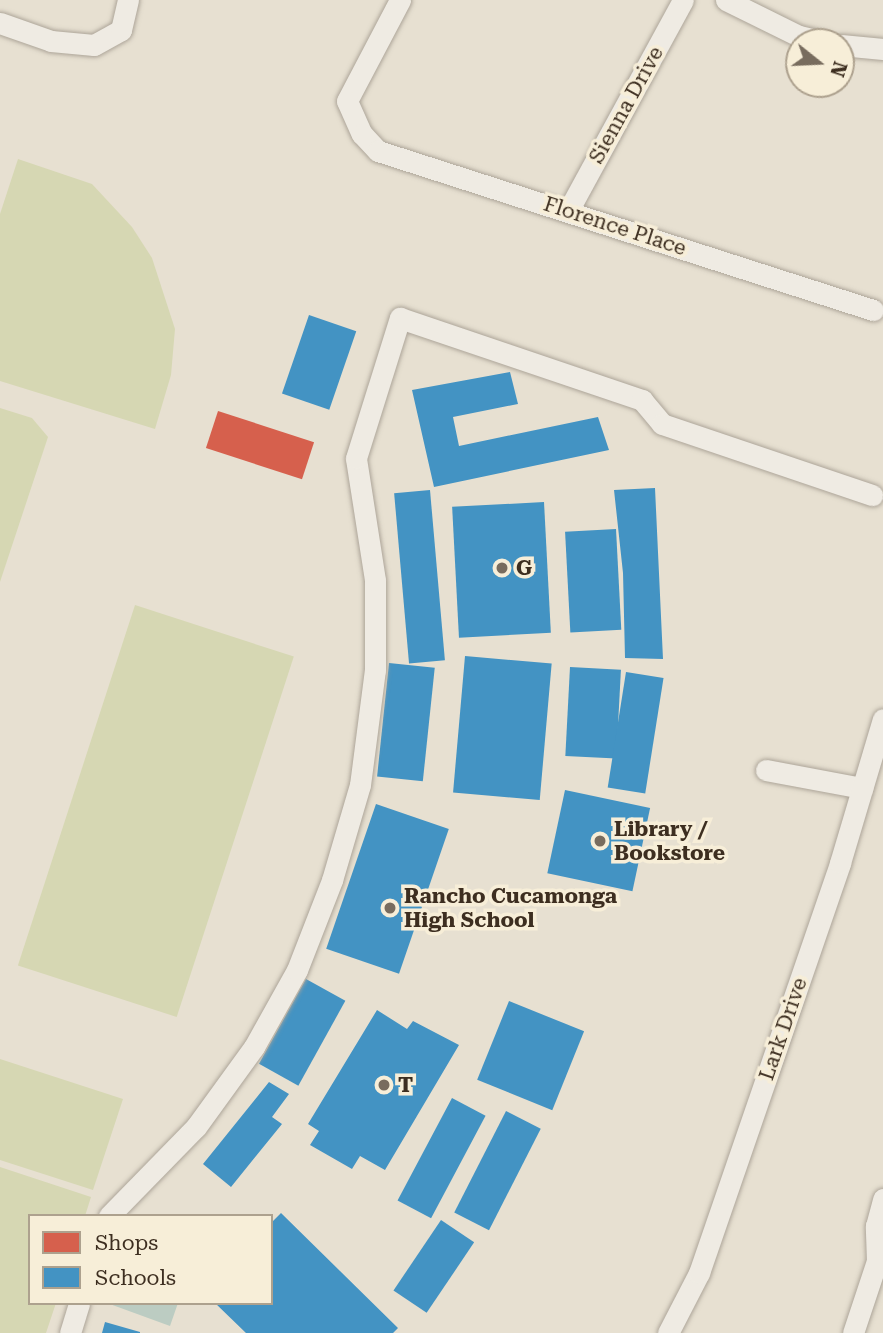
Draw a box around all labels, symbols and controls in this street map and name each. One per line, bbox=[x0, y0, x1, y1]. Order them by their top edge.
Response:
north arrow bbox=[785, 28, 855, 98]
street label: Sienna Drive bbox=[583, 42, 669, 168]
text: N bbox=[825, 59, 852, 80]
street label: Florence Place bbox=[541, 191, 689, 261]
place label: G bbox=[516, 555, 532, 581]
marker: G bbox=[494, 560, 510, 576]
place label: Library / Bookstore bbox=[614, 816, 725, 866]
marker: Library / Bookstore bbox=[592, 833, 608, 849]
place label: Rancho Cucamonga High School bbox=[404, 883, 617, 933]
marker: Rancho Cucamonga High School bbox=[382, 900, 398, 916]
street label: Lark Drive bbox=[754, 974, 812, 1084]
place label: T bbox=[398, 1072, 413, 1098]
marker: T bbox=[376, 1077, 392, 1093]
legend bbox=[28, 1214, 273, 1305]
text: Shops bbox=[95, 1231, 158, 1255]
text: Schools bbox=[95, 1266, 176, 1290]

